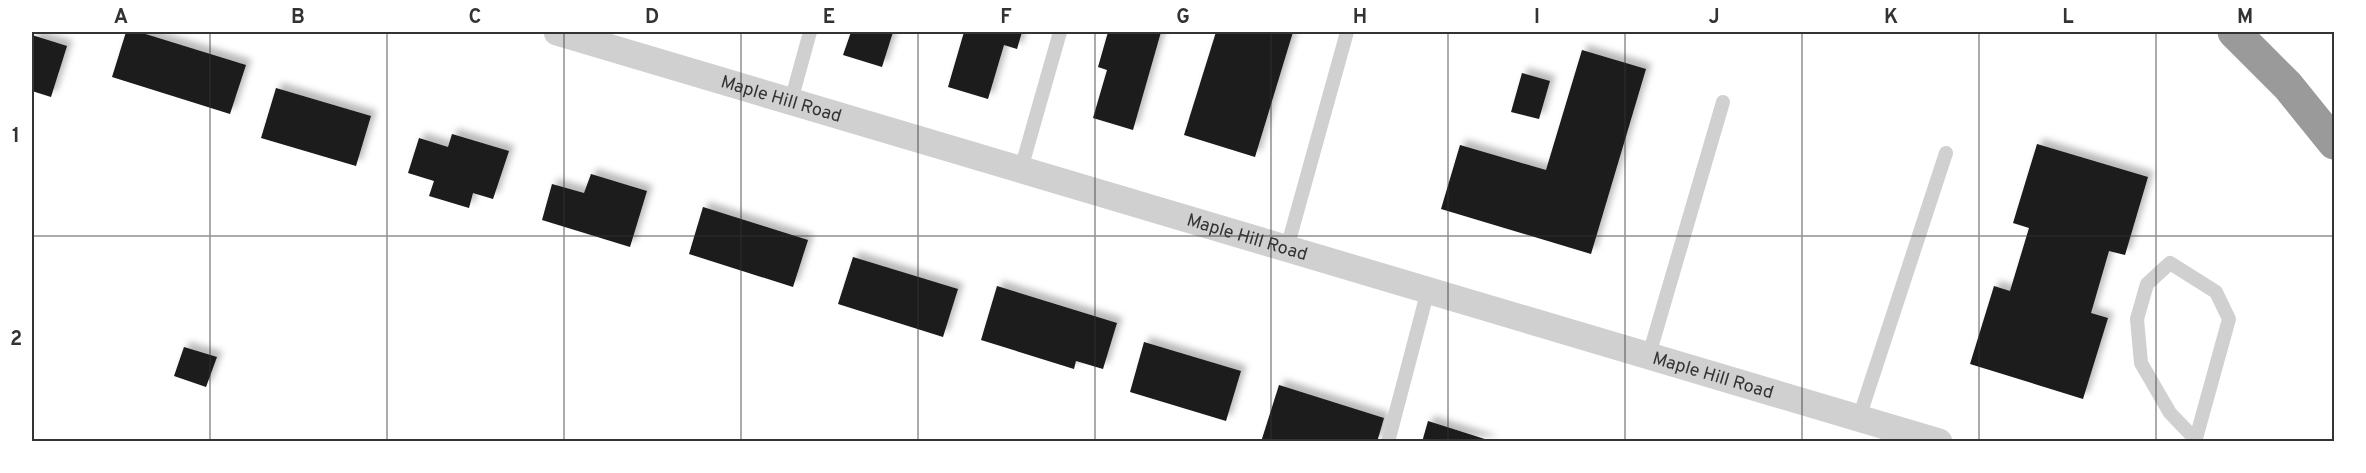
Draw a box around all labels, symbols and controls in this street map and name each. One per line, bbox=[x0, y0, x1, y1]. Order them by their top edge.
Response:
text: A bbox=[114, 5, 128, 31]
text: B bbox=[291, 5, 305, 31]
text: C bbox=[469, 5, 481, 31]
text: D bbox=[645, 5, 659, 31]
text: E bbox=[823, 5, 835, 31]
text: F bbox=[1000, 5, 1012, 31]
text: G bbox=[1176, 5, 1190, 31]
text: H bbox=[1353, 5, 1367, 31]
text: I bbox=[1534, 5, 1540, 31]
text: J bbox=[1708, 5, 1720, 31]
text: K bbox=[1884, 5, 1898, 31]
text: L bbox=[2062, 5, 2074, 31]
text: M bbox=[2237, 5, 2253, 31]
street label: Maple Hill Road bbox=[718, 71, 844, 129]
text: 1 bbox=[12, 124, 20, 150]
street label: Maple Hill Road bbox=[1184, 209, 1310, 267]
text: 2 bbox=[10, 327, 22, 353]
street label: Maple Hill Road bbox=[1650, 348, 1776, 405]

